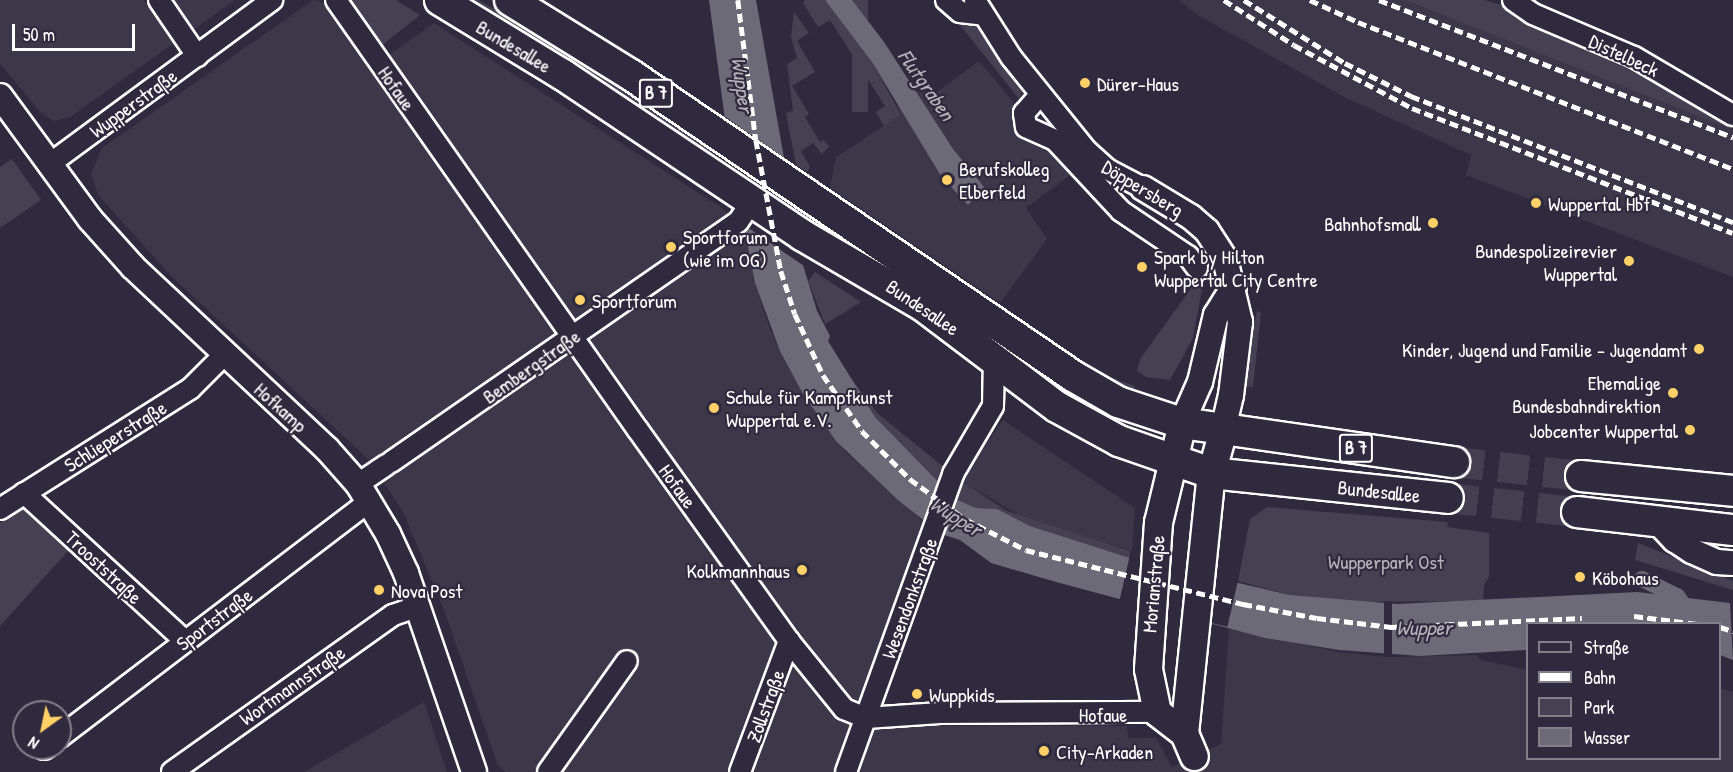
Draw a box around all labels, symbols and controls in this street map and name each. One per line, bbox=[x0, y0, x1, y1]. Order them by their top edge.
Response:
scale bar bbox=[15, 12, 138, 50]
street label: Bundesallee bbox=[472, 14, 556, 78]
text: 50 m bbox=[23, 22, 55, 47]
street label: Distelbeck bbox=[1585, 28, 1663, 82]
water label: Flutgraben bbox=[892, 44, 960, 126]
water label: Wupper bbox=[726, 56, 758, 114]
street label: Hofaue bbox=[373, 61, 421, 115]
street label: Wupperstraße bbox=[85, 63, 181, 143]
place label: Dürer-Haus bbox=[1097, 71, 1179, 95]
marker: Dürer-Haus bbox=[1078, 76, 1092, 90]
road number: B 7 bbox=[638, 78, 674, 108]
street label: Döppersberg bbox=[1098, 154, 1188, 222]
place label: Berufskolleg Elberfeld bbox=[959, 156, 1050, 203]
marker: Berufskolleg Elberfeld bbox=[940, 173, 954, 187]
place label: Wuppertal Hbf bbox=[1548, 191, 1651, 215]
marker: Wuppertal Hbf bbox=[1529, 196, 1543, 210]
place label: Bahnhofsmall bbox=[1324, 211, 1421, 235]
marker: Bahnhofsmall bbox=[1426, 216, 1440, 230]
place label: Sportforum (wie im OG) bbox=[683, 224, 768, 271]
place label: Bundespolizeirevier Wuppertal bbox=[1475, 238, 1617, 285]
marker: Sportforum (wie im OG) bbox=[664, 240, 678, 254]
place label: Spark by Hilton Wuppertal City Centre bbox=[1154, 244, 1318, 291]
marker: Bundespolizeirevier Wuppertal bbox=[1622, 254, 1636, 268]
marker: Spark by Hilton Wuppertal City Centre bbox=[1135, 260, 1149, 274]
street label: Bundesallee bbox=[882, 274, 964, 340]
place label: Sportforum bbox=[592, 288, 677, 312]
marker: Sportforum bbox=[573, 293, 587, 307]
street label: Bembergstraße bbox=[478, 324, 584, 408]
place label: Kinder, Jugend und Familie - Jugendamt bbox=[1402, 337, 1687, 361]
marker: Kinder, Jugend und Familie - Jugendamt bbox=[1692, 342, 1706, 356]
place label: Ehemalige Bundesbahndirektion bbox=[1512, 370, 1661, 417]
street label: Hofkamp bbox=[250, 377, 312, 437]
place label: Schule für Kampfkunst Wuppertal e.V. bbox=[726, 384, 892, 431]
marker: Ehemalige Bundesbahndirektion bbox=[1666, 386, 1680, 400]
street label: Schlieperstraße bbox=[59, 395, 171, 477]
marker: Schule für Kampfkunst Wuppertal e.V. bbox=[707, 401, 721, 415]
place label: Jobcenter Wuppertal bbox=[1529, 418, 1678, 442]
marker: Jobcenter Wuppertal bbox=[1683, 423, 1697, 437]
road number: B 7 bbox=[1338, 433, 1374, 463]
street label: Hofaue bbox=[654, 459, 702, 513]
street label: Bundesallee bbox=[1336, 475, 1422, 507]
water label: Wupper bbox=[926, 492, 986, 542]
street label: Trooststraße bbox=[61, 525, 147, 609]
street label: Wesendonkstraße bbox=[876, 534, 942, 662]
street label: Morianstraße bbox=[1137, 534, 1169, 634]
park label: Wupperpark Ost bbox=[1328, 549, 1444, 573]
place label: Kolkmannhaus bbox=[686, 558, 790, 582]
marker: Kolkmannhaus bbox=[795, 563, 809, 577]
place label: Köbohaus bbox=[1592, 565, 1659, 589]
marker: Köbohaus bbox=[1573, 570, 1587, 584]
place label: Nova Post bbox=[391, 578, 462, 602]
street label: Sportstraße bbox=[171, 583, 257, 655]
marker: Nova Post bbox=[372, 583, 386, 597]
water label: Wupper bbox=[1396, 615, 1452, 641]
legend bbox=[1526, 622, 1721, 760]
text: Straße bbox=[1584, 635, 1629, 660]
street label: Wortmannstraße bbox=[235, 640, 349, 730]
text: Bahn bbox=[1584, 665, 1616, 690]
street label: Zollstraße bbox=[741, 666, 789, 746]
place label: Wuppkids bbox=[929, 682, 995, 706]
marker: Wuppkids bbox=[910, 687, 924, 701]
text: Park bbox=[1584, 695, 1614, 720]
north arrow bbox=[12, 700, 72, 760]
street label: Hofaue bbox=[1079, 702, 1127, 726]
text: Wasser bbox=[1584, 725, 1630, 750]
text: N bbox=[24, 732, 43, 755]
place label: City-Arkaden bbox=[1056, 739, 1153, 763]
marker: City-Arkaden bbox=[1037, 744, 1051, 758]

